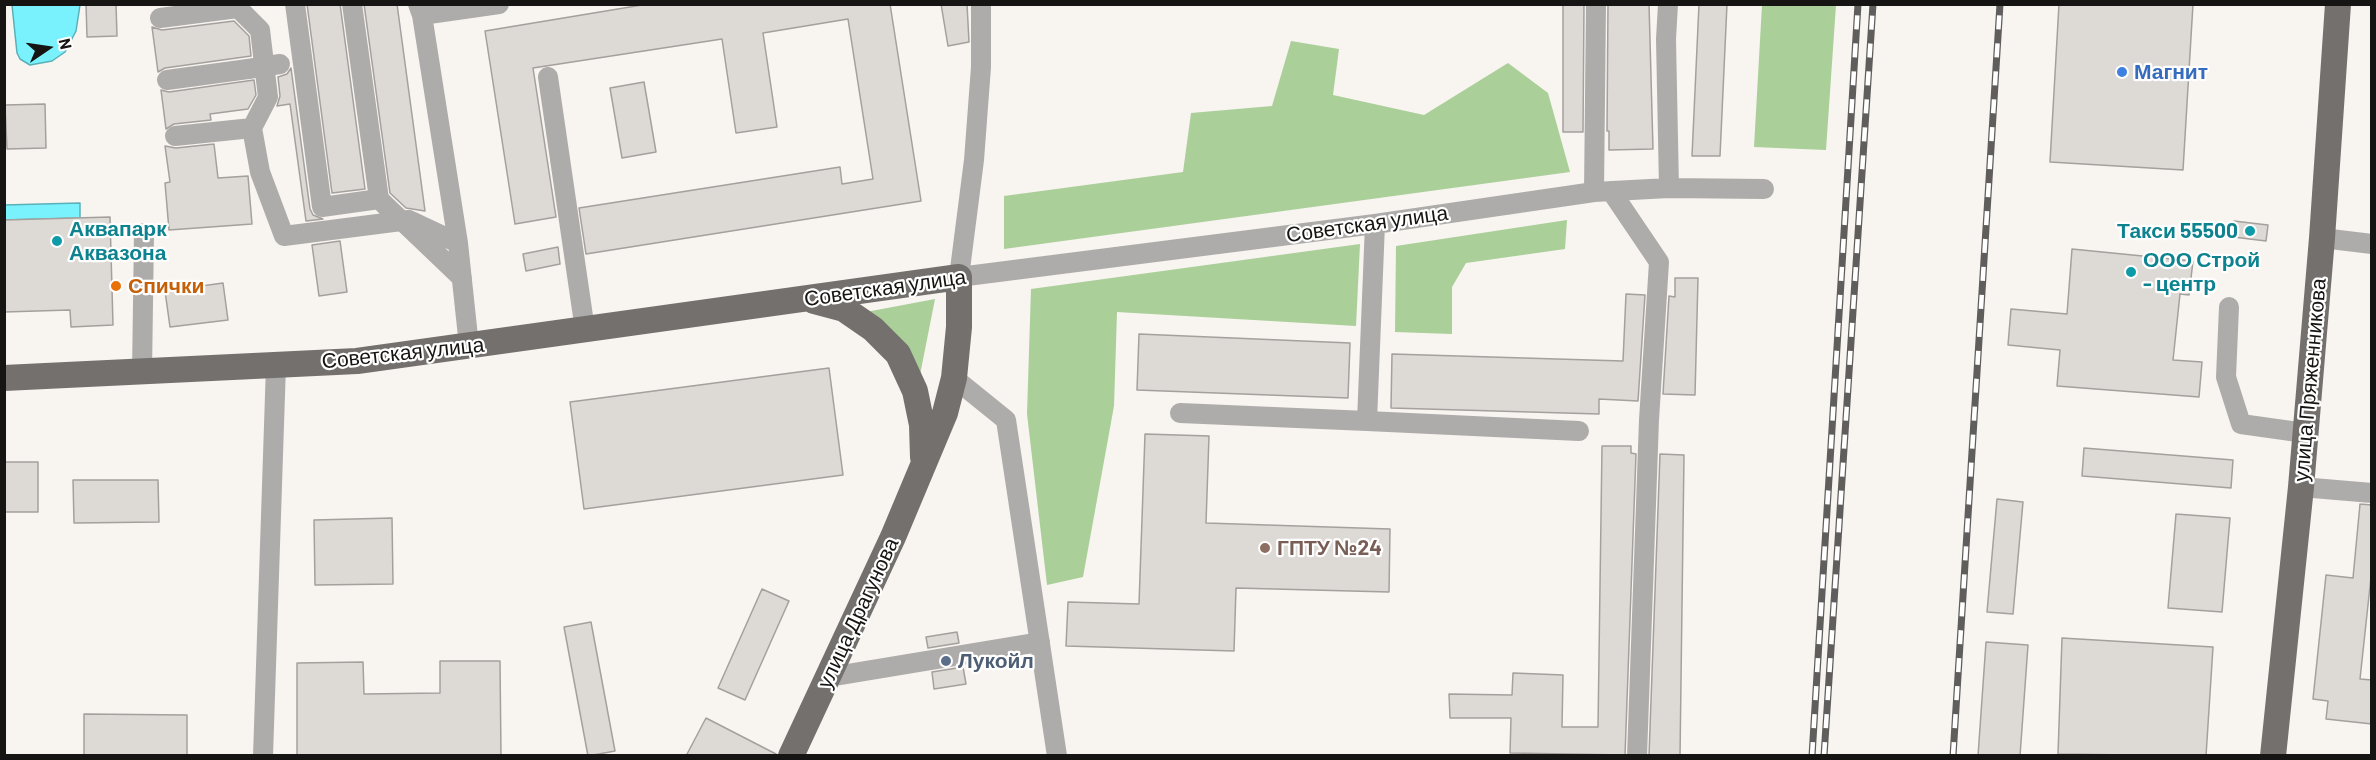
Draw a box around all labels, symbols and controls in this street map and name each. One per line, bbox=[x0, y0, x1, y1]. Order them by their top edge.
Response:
north arrow bbox=[18, 18, 78, 78]
text: N bbox=[56, 37, 76, 51]
place label: Магнит bbox=[2134, 59, 2208, 85]
marker: Магнит bbox=[2115, 65, 2129, 79]
street label: Советская улица bbox=[1284, 200, 1450, 248]
place label: Аквапарк Аквазона bbox=[69, 216, 167, 266]
place label: Такси 55500 bbox=[2117, 218, 2238, 244]
marker: Такси 55500 bbox=[2243, 224, 2257, 238]
marker: Аквапарк Аквазона bbox=[50, 234, 64, 248]
place label: ООО Строй - центр bbox=[2143, 247, 2260, 297]
street label: Советская улица bbox=[802, 264, 968, 312]
marker: ООО Строй - центр bbox=[2124, 265, 2138, 279]
place label: Спички bbox=[128, 273, 204, 299]
street label: улица Пряженникова bbox=[2289, 277, 2331, 483]
marker: Спички bbox=[109, 279, 123, 293]
street label: Советская улица bbox=[321, 332, 485, 374]
street label: улица Драгунова bbox=[812, 534, 904, 692]
place label: ГПТУ №24 bbox=[1277, 535, 1382, 561]
marker: ГПТУ №24 bbox=[1258, 541, 1272, 555]
place label: Лукойл bbox=[958, 648, 1034, 674]
marker: Лукойл bbox=[939, 654, 953, 668]

